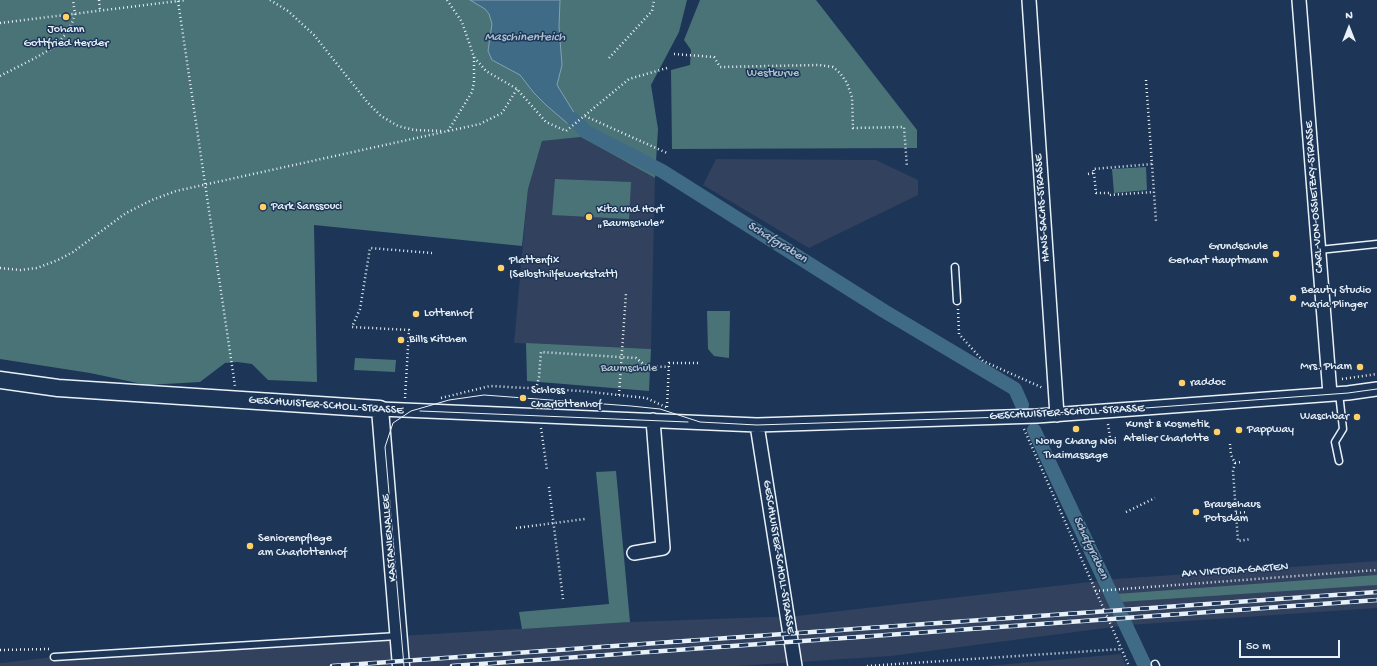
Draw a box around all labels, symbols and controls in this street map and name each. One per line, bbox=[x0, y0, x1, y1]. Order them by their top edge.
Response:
north arrow bbox=[1329, 8, 1369, 48]
text: N bbox=[1345, 10, 1353, 22]
marker: Johann Gottfried Herder bbox=[61, 12, 71, 22]
place label: Johann Gottfried Herder bbox=[24, 23, 108, 51]
water label: Maschinenteich bbox=[485, 30, 565, 46]
park label: Westkurve bbox=[747, 67, 799, 81]
street label: CARL-VON-OSSIETZKY-STRASSE bbox=[1302, 120, 1328, 274]
street label: HANS-SACHS-STRASSE bbox=[1032, 153, 1054, 263]
place label: Park Sanssouci bbox=[271, 200, 342, 214]
marker: Park Sanssouci bbox=[258, 202, 268, 212]
place label: Kita und Hort „Baumschule“ bbox=[597, 203, 665, 231]
marker: Kita und Hort „Baumschule“ bbox=[584, 212, 594, 222]
water label: Schafgraben bbox=[744, 218, 810, 268]
place label: Grundschule Gerhart Hauptmann bbox=[1168, 240, 1268, 268]
marker: Grundschule Gerhart Hauptmann bbox=[1271, 249, 1281, 259]
place label: Plattenfix (Selbsthilfewerkstatt) bbox=[509, 254, 618, 282]
marker: Plattenfix (Selbsthilfewerkstatt) bbox=[496, 263, 506, 273]
place label: Beauty Studio Maria Plinger bbox=[1301, 284, 1371, 312]
marker: Beauty Studio Maria Plinger bbox=[1288, 293, 1298, 303]
place label: Lottenhof bbox=[424, 307, 473, 321]
marker: Lottenhof bbox=[411, 309, 421, 319]
place label: Bills Kitchen bbox=[409, 333, 467, 347]
marker: Bills Kitchen bbox=[396, 335, 406, 345]
place label: Mrs. Pham bbox=[1300, 360, 1352, 374]
park label: Baumschule bbox=[601, 362, 657, 376]
marker: Mrs. Pham bbox=[1355, 362, 1365, 372]
place label: raddoc bbox=[1190, 376, 1225, 390]
marker: raddoc bbox=[1177, 378, 1187, 388]
place label: Schloss Charlottenhof bbox=[531, 384, 602, 412]
street label: GESCHWISTER-SCHOLL-STRASSE bbox=[248, 393, 404, 419]
marker: Schloss Charlottenhof bbox=[518, 393, 528, 403]
street label: GESCHWISTER-SCHOLL-STRASSE bbox=[989, 402, 1145, 424]
place label: Waschbar bbox=[1300, 410, 1349, 424]
marker: Waschbar bbox=[1352, 412, 1362, 422]
place label: Kunst & Kosmetik Atelier Charlotte bbox=[1124, 418, 1209, 446]
place label: Pappway bbox=[1247, 423, 1294, 437]
marker: Nong Chang Noi Thaimassage bbox=[1071, 424, 1081, 434]
marker: Pappway bbox=[1234, 425, 1244, 435]
marker: Kunst & Kosmetik Atelier Charlotte bbox=[1212, 427, 1222, 437]
place label: Nong Chang Noi Thaimassage bbox=[1035, 435, 1117, 463]
street label: GESCHWISTER-SCHOLL-STRASSE bbox=[759, 479, 797, 635]
street label: KASTANIENALLEE bbox=[379, 494, 401, 582]
place label: Brausehaus Potsdam bbox=[1204, 498, 1260, 526]
marker: Brausehaus Potsdam bbox=[1191, 507, 1201, 517]
water label: Schafgraben bbox=[1069, 514, 1111, 582]
place label: Seniorenpflege am Charlottenhof bbox=[258, 532, 347, 560]
marker: Seniorenpflege am Charlottenhof bbox=[245, 541, 255, 551]
street label: AM VIKTORIA-GARTEN bbox=[1181, 560, 1289, 582]
scale bar bbox=[1241, 632, 1342, 658]
text: 50 m bbox=[1246, 640, 1271, 654]

